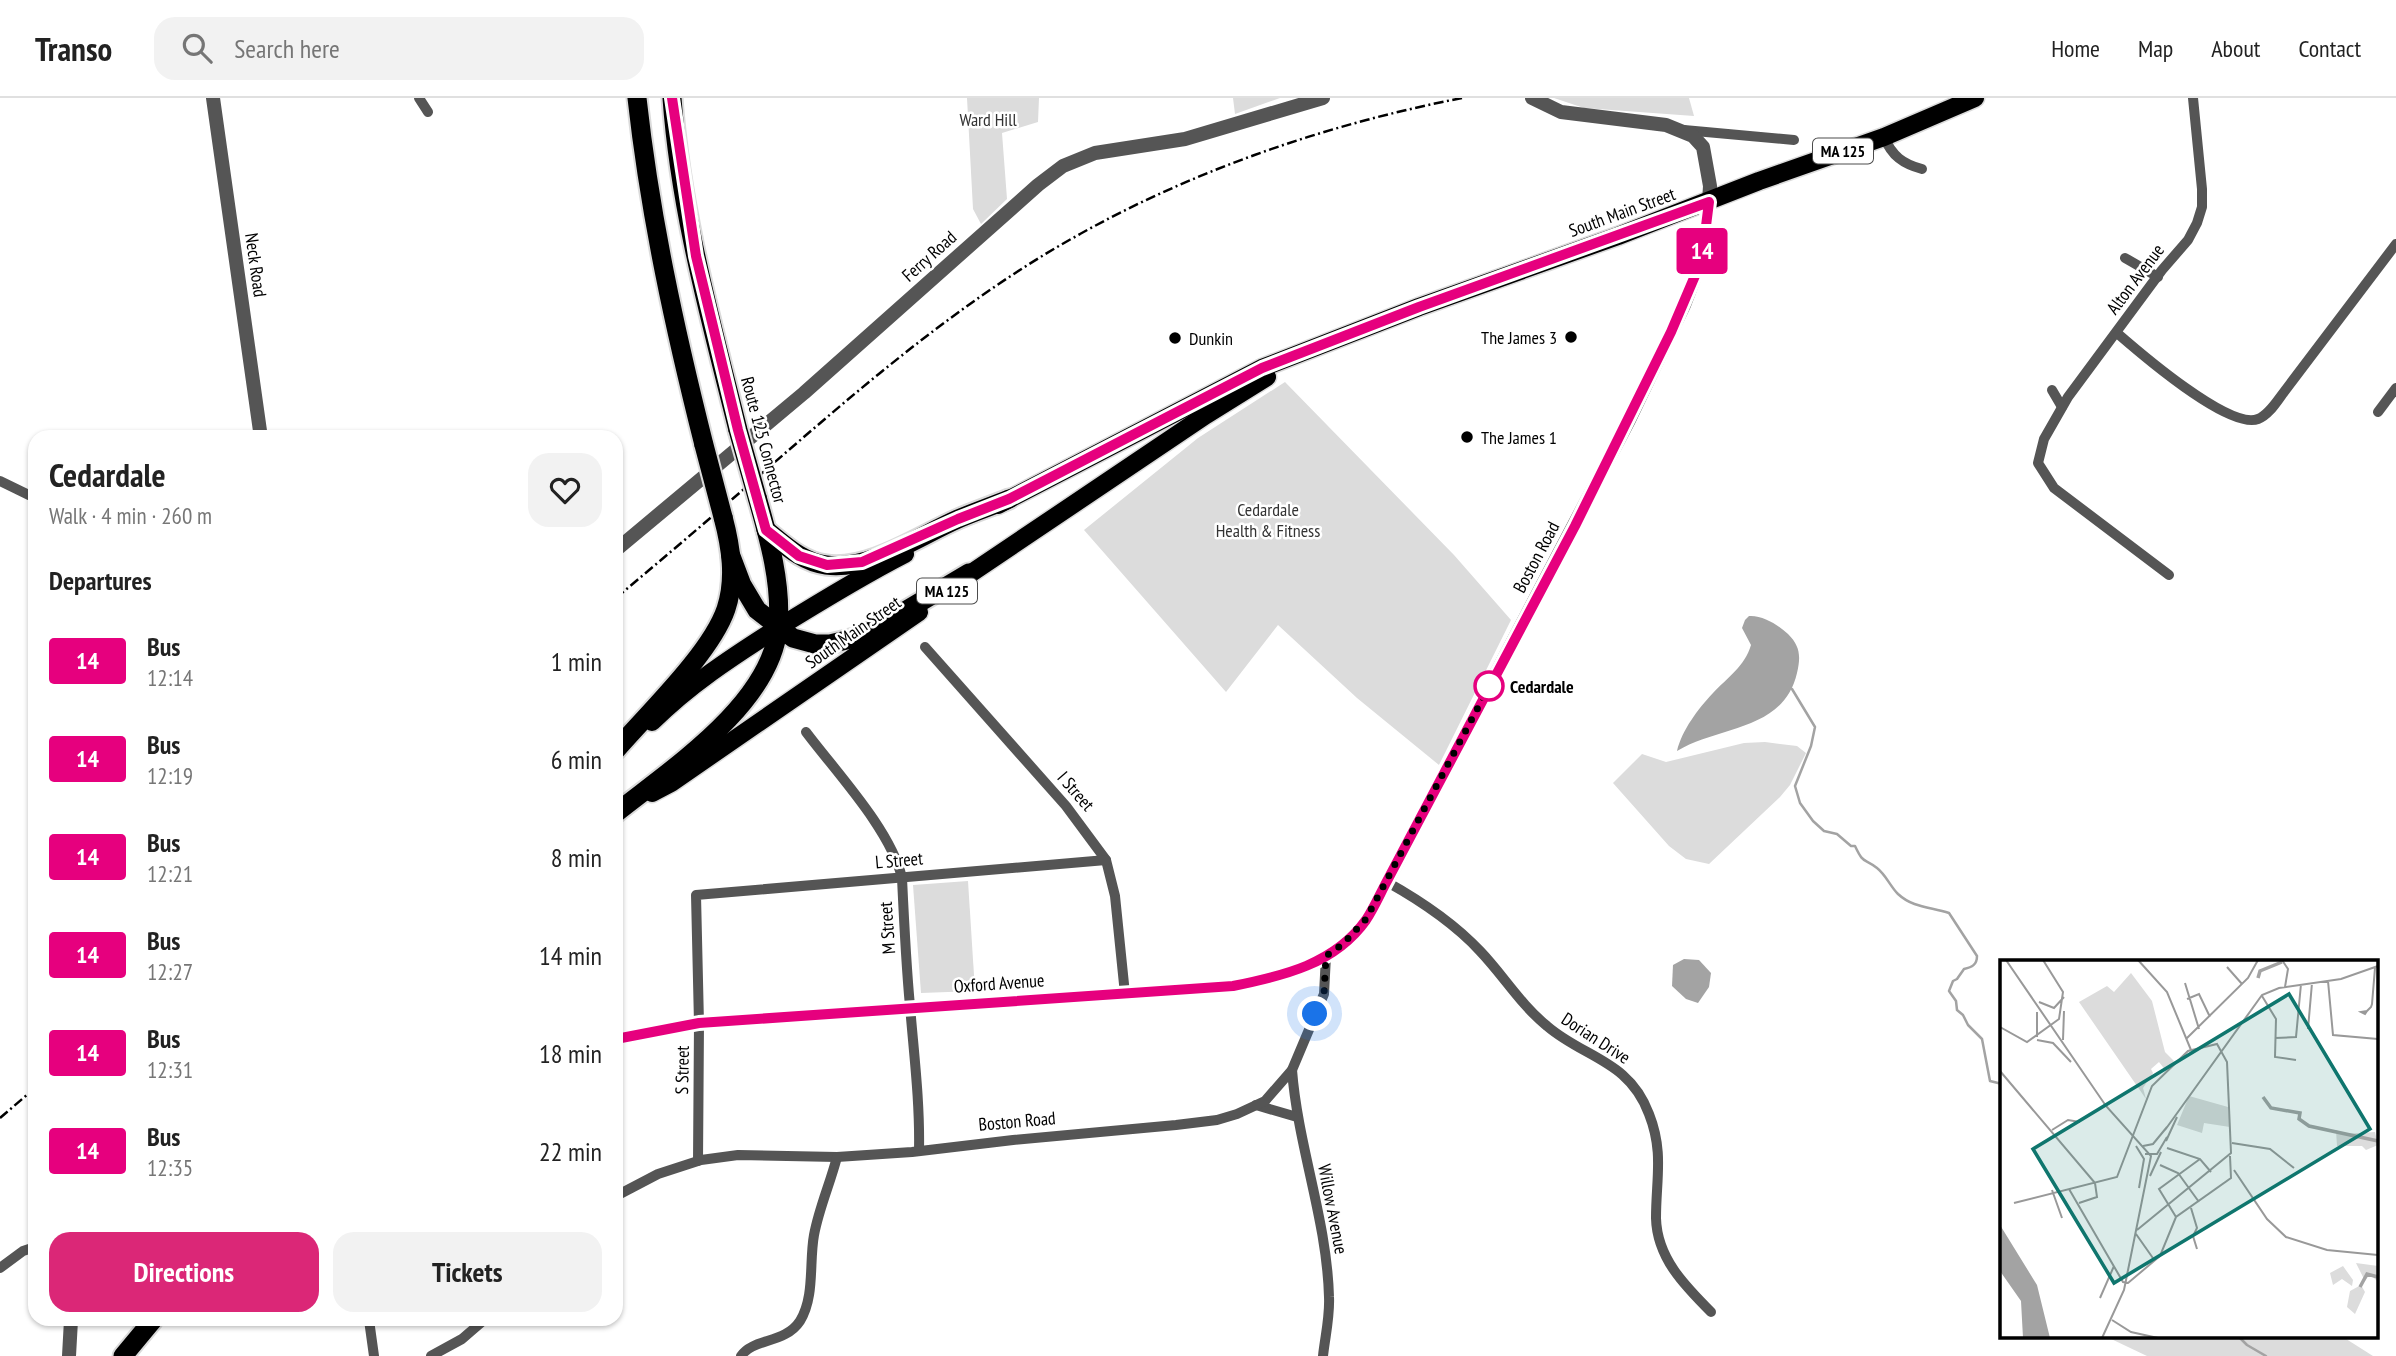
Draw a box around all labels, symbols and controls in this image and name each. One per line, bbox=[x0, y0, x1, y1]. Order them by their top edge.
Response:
search box bbox=[154, 17, 644, 80]
text: Transo bbox=[35, 27, 112, 70]
icon: search bbox=[178, 29, 216, 67]
text: Search here bbox=[234, 32, 340, 65]
text: Home bbox=[2051, 33, 2100, 64]
text: Map bbox=[2138, 33, 2173, 64]
text: About bbox=[2211, 33, 2260, 64]
text: Contact bbox=[2298, 33, 2361, 64]
park label: Ward Hill bbox=[959, 108, 1017, 131]
road number: MA 125 bbox=[1813, 138, 1873, 164]
street label: South Main Street bbox=[1566, 182, 1678, 242]
street label: Ferry Road bbox=[897, 226, 961, 286]
line badge: 14 bbox=[1670, 228, 1734, 274]
street label: Neck Road bbox=[240, 231, 272, 299]
text: 14 bbox=[1691, 235, 1713, 266]
street label: Alton Avenue bbox=[2101, 239, 2169, 319]
place label: The James 3 bbox=[1481, 326, 1557, 349]
place label: Dunkin bbox=[1189, 327, 1233, 350]
marker: The James 3 bbox=[1563, 329, 1579, 345]
marker: Dunkin bbox=[1167, 330, 1183, 346]
street label: Route 125 Connector bbox=[736, 374, 792, 506]
place label: The James 1 bbox=[1481, 426, 1557, 449]
marker: The James 1 bbox=[1459, 429, 1475, 445]
text: Cedardale bbox=[49, 453, 166, 496]
button: heart bbox=[528, 453, 602, 527]
park label: Cedardale Health & Fitness bbox=[1216, 498, 1320, 542]
text: Walk · 4 min · 260 m bbox=[49, 501, 212, 530]
street label: Boston Road bbox=[1508, 517, 1564, 597]
text: Departures bbox=[49, 564, 152, 597]
road number: MA 125 bbox=[917, 578, 977, 604]
street label: South Main Street bbox=[801, 591, 905, 673]
text: Bus bbox=[147, 630, 180, 663]
text: 14 bbox=[76, 645, 99, 676]
text: 1 min bbox=[551, 645, 602, 678]
text: 12:14 bbox=[147, 663, 193, 692]
marker: Cedardale bbox=[1474, 671, 1504, 701]
place label: Cedardale bbox=[1510, 675, 1574, 698]
text: Bus bbox=[147, 728, 180, 761]
text: 14 bbox=[76, 743, 99, 774]
text: 6 min bbox=[551, 743, 602, 776]
text: 12:19 bbox=[147, 761, 193, 790]
street label: I Street bbox=[1052, 766, 1100, 816]
text: Bus bbox=[147, 826, 180, 859]
text: 14 bbox=[76, 841, 99, 872]
text: 8 min bbox=[551, 841, 602, 874]
street label: L Street bbox=[874, 846, 924, 874]
text: 12:21 bbox=[147, 859, 193, 888]
street label: M Street bbox=[874, 901, 900, 955]
text: Bus bbox=[147, 924, 180, 957]
text: 14 bbox=[76, 939, 99, 970]
text: 14 min bbox=[539, 939, 602, 972]
text: 12:27 bbox=[147, 957, 193, 986]
inset map bbox=[2000, 960, 2378, 1338]
street label: Oxford Avenue bbox=[953, 968, 1045, 998]
your location bbox=[1297, 996, 1332, 1031]
street label: Dorian Drive bbox=[1557, 1007, 1635, 1069]
text: Bus bbox=[147, 1022, 180, 1055]
text: 14 bbox=[76, 1037, 99, 1068]
text: 18 min bbox=[539, 1037, 602, 1070]
street label: S Street bbox=[670, 1045, 694, 1095]
text: 12:31 bbox=[147, 1055, 193, 1084]
street label: Boston Road bbox=[977, 1106, 1057, 1136]
text: Bus bbox=[147, 1120, 180, 1153]
text: 14 bbox=[76, 1135, 99, 1166]
text: 22 min bbox=[539, 1135, 602, 1168]
text: 12:35 bbox=[147, 1153, 193, 1182]
street label: Willow Avenue bbox=[1313, 1162, 1353, 1256]
button: Directions bbox=[49, 1232, 319, 1312]
button: Tickets bbox=[333, 1232, 602, 1312]

